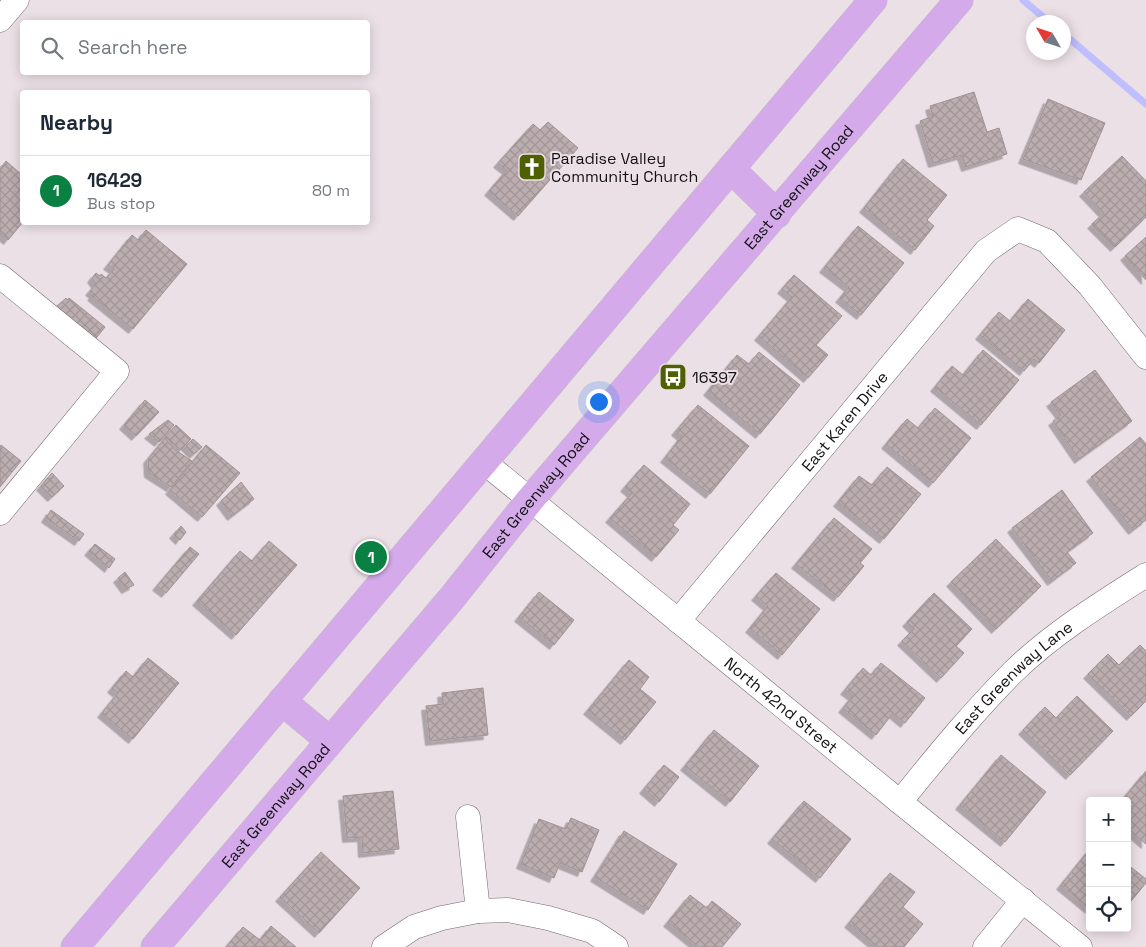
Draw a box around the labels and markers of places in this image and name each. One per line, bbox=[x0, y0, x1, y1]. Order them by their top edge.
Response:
place label: Paradise Valley Community Church bbox=[551, 148, 698, 187]
church icon: Paradise Valley Community Church bbox=[517, 152, 547, 182]
bus stop icon: 16397 bbox=[658, 362, 688, 392]
place label: 16397 bbox=[692, 367, 737, 388]
pin: 1 bbox=[355, 538, 387, 576]

